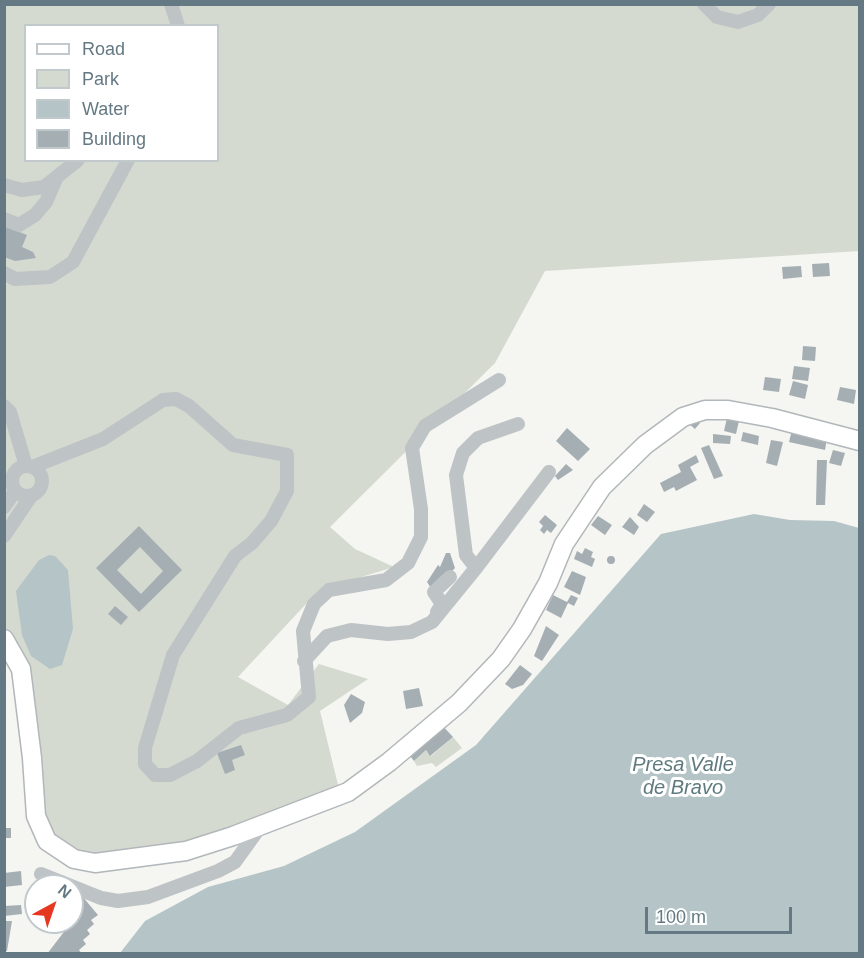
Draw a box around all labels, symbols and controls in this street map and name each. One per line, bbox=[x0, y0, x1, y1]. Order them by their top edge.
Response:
legend bbox=[24, 24, 219, 162]
text: Road bbox=[82, 39, 125, 59]
text: Park bbox=[82, 69, 119, 89]
text: Water bbox=[82, 99, 129, 119]
text: Building bbox=[82, 129, 146, 149]
water label: Presa Valle de Bravo bbox=[632, 753, 734, 800]
north arrow bbox=[24, 874, 84, 934]
text: N bbox=[55, 881, 74, 902]
scale bar bbox=[648, 895, 795, 933]
text: 100 m bbox=[656, 907, 706, 927]

